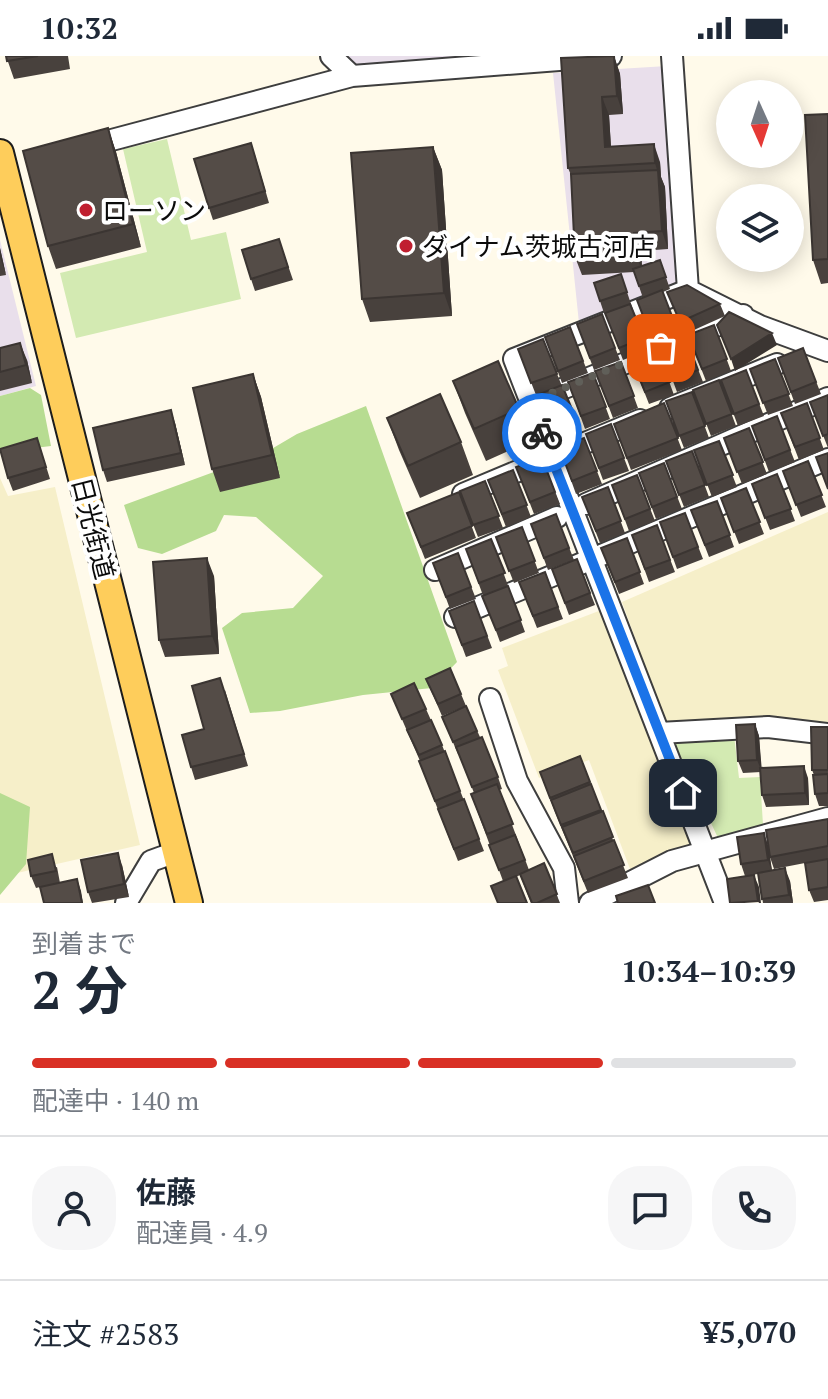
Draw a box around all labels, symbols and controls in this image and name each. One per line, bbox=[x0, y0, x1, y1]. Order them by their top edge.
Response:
text: 10:32 bbox=[40, 8, 118, 48]
north arrow bbox=[716, 80, 804, 168]
map controls bbox=[716, 80, 804, 272]
button: layers bbox=[716, 184, 804, 272]
place label: ローソン bbox=[102, 193, 206, 227]
marker: ローソン bbox=[77, 201, 95, 219]
place label: ダイナム茨城古河店 bbox=[422, 229, 655, 263]
marker: ダイナム茨城古河店 bbox=[397, 237, 415, 255]
pin bbox=[627, 314, 695, 382]
icon: bag bbox=[639, 326, 683, 370]
courier bbox=[502, 393, 582, 473]
icon: bike bbox=[520, 411, 564, 455]
street label: 日光街道 bbox=[65, 473, 123, 583]
pin bbox=[649, 759, 717, 827]
icon: home bbox=[661, 771, 705, 815]
text: 到着まで bbox=[32, 926, 136, 960]
text: 10:34–10:39 bbox=[621, 951, 796, 991]
text: 2 分 bbox=[32, 955, 127, 1024]
text: 配達中 · 140 m bbox=[32, 1083, 199, 1117]
button: person bbox=[32, 1166, 116, 1250]
button: chat bbox=[608, 1166, 692, 1250]
button: phone bbox=[712, 1166, 796, 1250]
text: 佐藤 bbox=[136, 1172, 196, 1212]
text: 配達員 · 4.9 bbox=[136, 1215, 268, 1249]
text: ¥5,070 bbox=[702, 1312, 796, 1352]
text: 注文 #2583 bbox=[32, 1314, 179, 1354]

